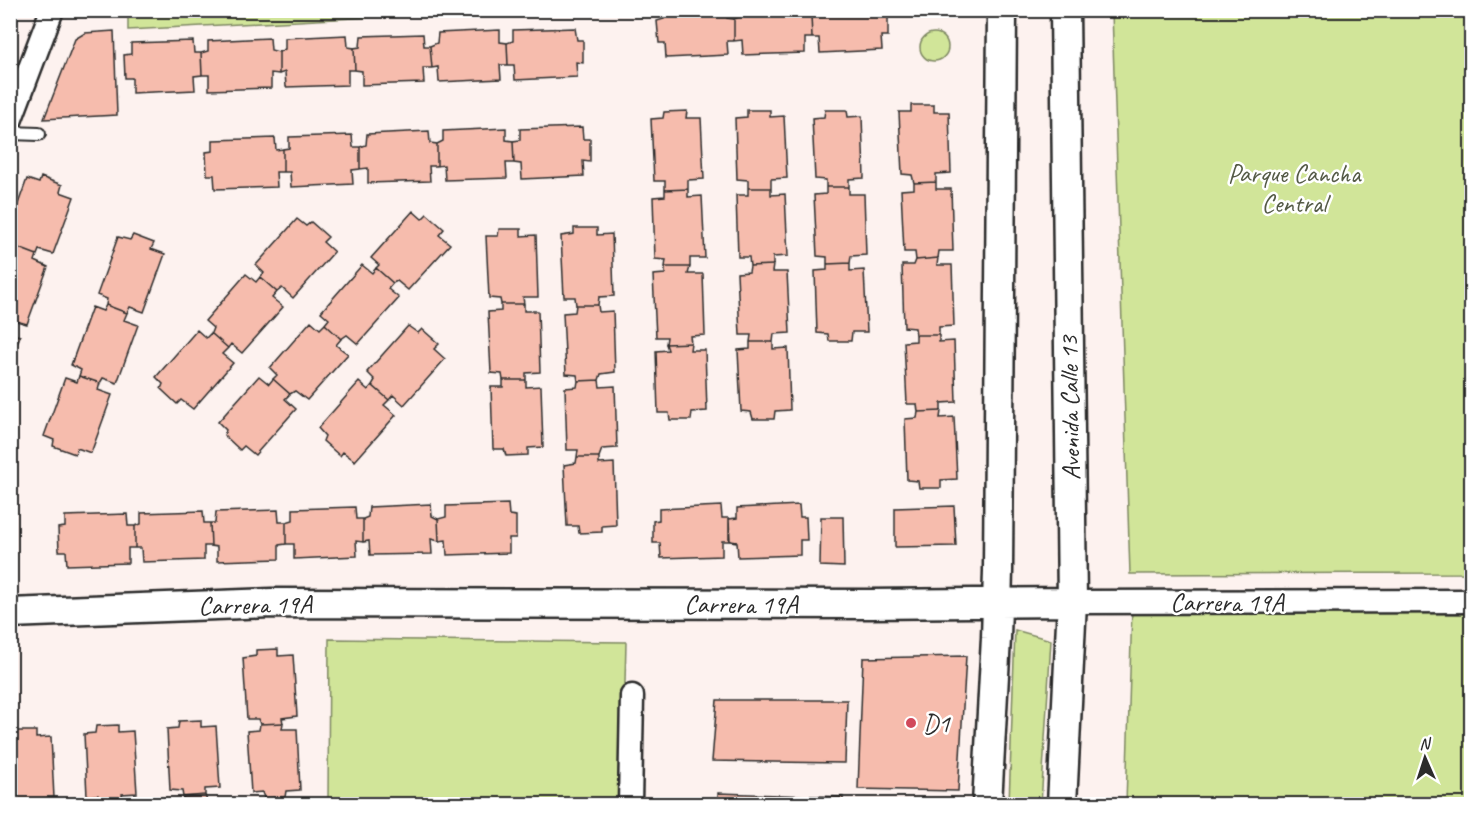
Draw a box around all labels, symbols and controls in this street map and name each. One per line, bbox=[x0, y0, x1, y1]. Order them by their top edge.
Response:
park label: Parque Cancha Central bbox=[1228, 157, 1362, 220]
street label: Avenida Calle 13 bbox=[1052, 333, 1088, 480]
street label: Carrera 19A bbox=[1170, 586, 1286, 619]
street label: Carrera 19A bbox=[198, 587, 314, 622]
street label: Carrera 19A bbox=[684, 588, 800, 621]
place label: D1 bbox=[923, 707, 951, 740]
marker: D1 bbox=[904, 716, 918, 730]
north arrow bbox=[1395, 728, 1455, 788]
text: N bbox=[1419, 734, 1433, 754]

